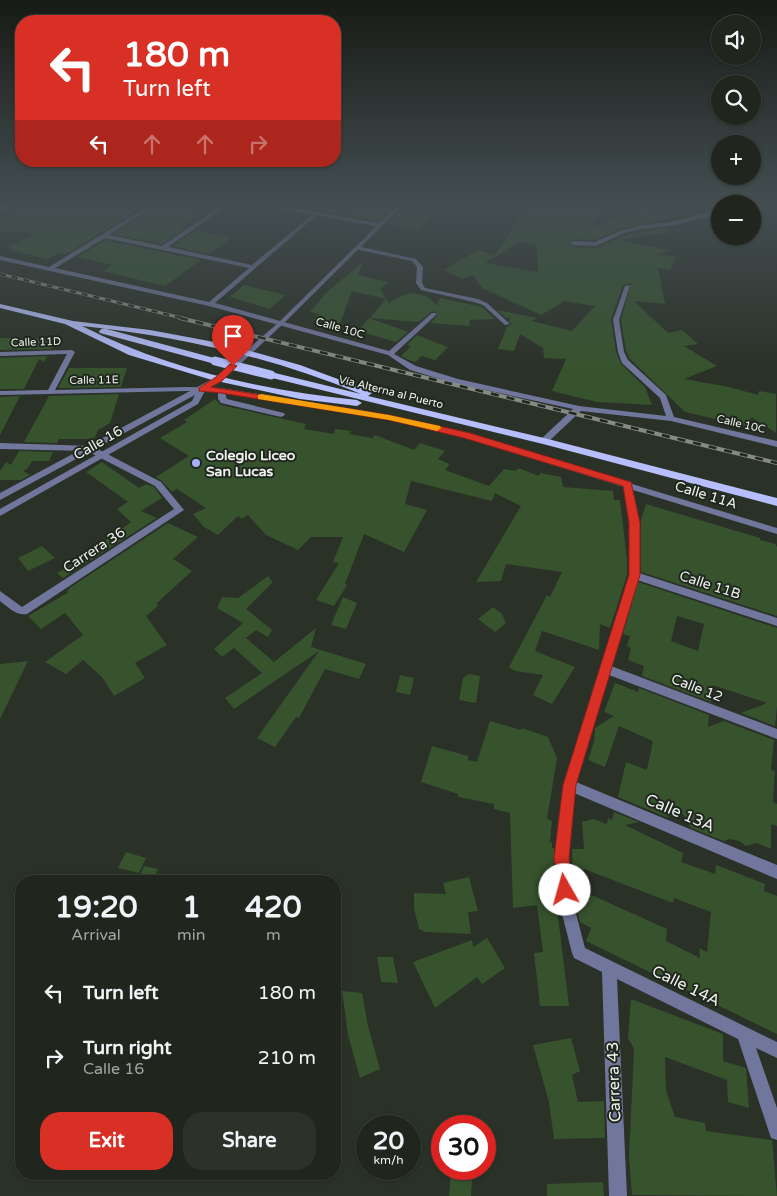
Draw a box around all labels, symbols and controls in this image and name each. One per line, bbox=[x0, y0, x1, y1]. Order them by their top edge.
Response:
map controls bbox=[711, 15, 761, 245]
button: sound bbox=[711, 15, 761, 65]
text: 180 m bbox=[123, 34, 230, 76]
icon: left bbox=[40, 35, 105, 100]
button: search bbox=[711, 75, 761, 125]
text: Turn left bbox=[123, 76, 211, 102]
icon: left bbox=[85, 130, 113, 158]
icon: ahead bbox=[138, 130, 166, 158]
icon: ahead bbox=[191, 130, 219, 158]
icon: right bbox=[244, 130, 272, 158]
button: + bbox=[711, 135, 761, 185]
button: − bbox=[711, 195, 761, 245]
pin bbox=[212, 315, 254, 366]
street label: Calle 10C bbox=[314, 315, 366, 341]
icon: arrive bbox=[219, 322, 247, 350]
street label: Calle 11D bbox=[11, 335, 61, 349]
street label: Calle 11E bbox=[69, 373, 119, 387]
street label: Vía Alterna al Puerto bbox=[337, 373, 445, 411]
street label: Calle 10C bbox=[715, 412, 767, 436]
street label: Calle 16 bbox=[70, 422, 126, 464]
place label: Colegio Liceo San Lucas bbox=[206, 447, 296, 480]
marker: Colegio Liceo San Lucas bbox=[190, 457, 202, 469]
street label: Calle 11A bbox=[673, 477, 739, 513]
street label: Carrera 36 bbox=[60, 524, 128, 576]
street label: Calle 11B bbox=[677, 567, 743, 603]
street label: Calle 12 bbox=[669, 670, 725, 706]
street label: Calle 13A bbox=[642, 789, 718, 837]
position arrow bbox=[538, 863, 590, 915]
text: 19:20 bbox=[54, 889, 138, 926]
text: 1 bbox=[182, 889, 201, 926]
text: 420 bbox=[245, 889, 302, 926]
text: Arrival bbox=[71, 925, 121, 945]
text: min bbox=[177, 925, 206, 945]
text: m bbox=[266, 925, 281, 945]
street label: Calle 14A bbox=[649, 961, 723, 1011]
icon: left bbox=[40, 979, 68, 1007]
text: Turn left bbox=[83, 982, 159, 1004]
text: 180 m bbox=[258, 982, 316, 1004]
text: Turn right bbox=[83, 1037, 171, 1059]
street label: Carrera 43 bbox=[603, 1041, 625, 1123]
icon: right bbox=[40, 1044, 68, 1072]
text: 210 m bbox=[258, 1047, 316, 1069]
text: Calle 16 bbox=[83, 1059, 144, 1079]
button: Exit bbox=[40, 1112, 173, 1170]
button: Share bbox=[183, 1112, 316, 1170]
speed limit sign: 30 bbox=[431, 1115, 496, 1180]
text: 20 bbox=[373, 1126, 404, 1156]
text: km/h bbox=[373, 1153, 404, 1167]

